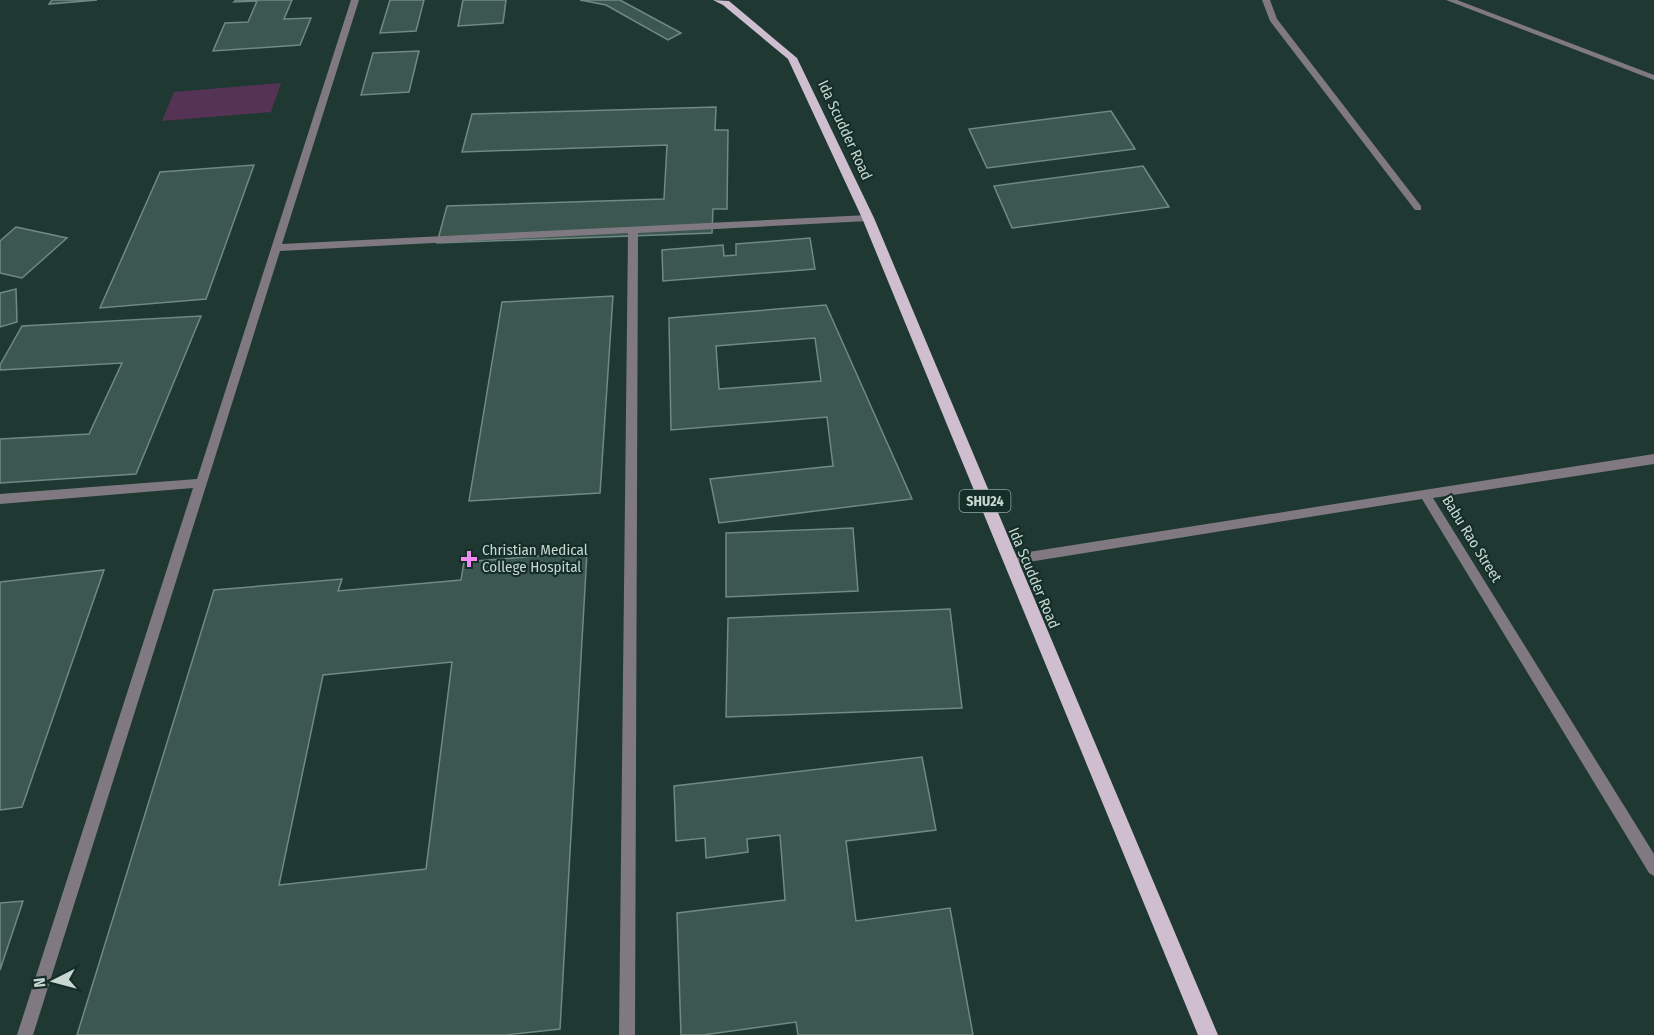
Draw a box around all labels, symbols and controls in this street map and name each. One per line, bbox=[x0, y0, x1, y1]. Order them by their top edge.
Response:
street label: Ida Scudder Road bbox=[814, 77, 876, 183]
road number: SHU24 bbox=[960, 490, 1010, 512]
street label: Babu Rao Street bbox=[1438, 492, 1506, 586]
street label: Ida Scudder Road bbox=[1005, 525, 1063, 631]
place label: Christian Medical College Hospital bbox=[482, 541, 588, 576]
marker: Christian Medical College Hospital bbox=[460, 550, 478, 568]
north arrow bbox=[24, 951, 84, 1011]
text: N bbox=[30, 977, 50, 988]

